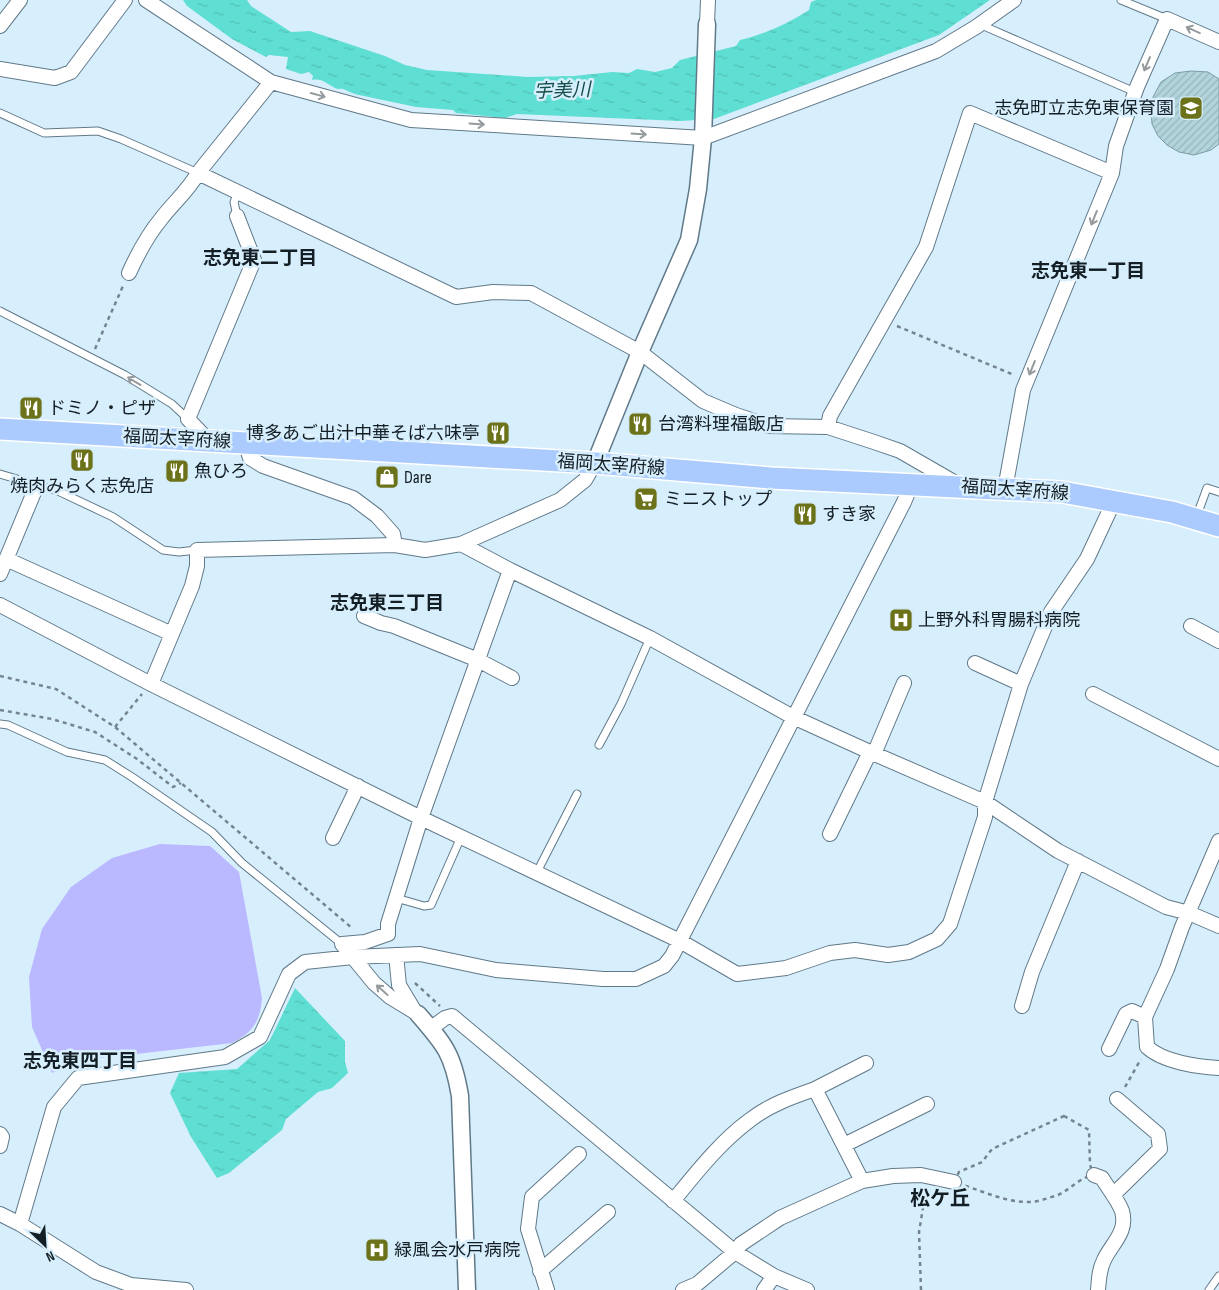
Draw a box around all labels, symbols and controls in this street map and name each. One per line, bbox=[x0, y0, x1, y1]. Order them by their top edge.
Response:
one-way arrow bbox=[1186, 25, 1201, 35]
one-way arrow bbox=[1142, 56, 1152, 71]
water label: 宇美川 bbox=[533, 78, 593, 103]
one-way arrow bbox=[310, 91, 326, 100]
school or university icon: 志免町立志免東保育園 bbox=[1178, 95, 1204, 121]
place label: 志免町立志免東保育園 bbox=[994, 98, 1174, 119]
one-way arrow bbox=[469, 119, 485, 128]
one-way arrow bbox=[631, 130, 647, 139]
one-way arrow bbox=[1088, 210, 1098, 225]
district label: 志免東二丁目 bbox=[203, 247, 317, 270]
district label: 志免東一丁目 bbox=[1031, 260, 1145, 283]
one-way arrow bbox=[1027, 360, 1036, 375]
one-way arrow bbox=[128, 376, 142, 386]
restaurant icon: ドミノ・ピザ bbox=[18, 395, 44, 421]
place label: ドミノ・ピザ bbox=[48, 398, 156, 419]
restaurant icon: 台湾料理福飯店 bbox=[627, 411, 653, 437]
place label: 台湾料理福飯店 bbox=[658, 414, 784, 435]
restaurant icon: 博多あご出汁中華そば六味亭 bbox=[485, 420, 511, 446]
place label: 博多あご出汁中華そば六味亭 bbox=[246, 423, 480, 444]
street label: 福岡太宰府線 bbox=[123, 426, 231, 452]
restaurant icon: 焼肉みらく志免店 bbox=[69, 447, 95, 473]
street label: 福岡太宰府線 bbox=[556, 451, 666, 479]
restaurant icon: 魚ひろ bbox=[164, 458, 190, 484]
place label: 魚ひろ bbox=[194, 461, 248, 482]
shop icon: Dare bbox=[374, 464, 400, 490]
place label: Dare bbox=[404, 467, 432, 488]
place label: 焼肉みらく志免店 bbox=[10, 476, 154, 497]
street label: 福岡太宰府線 bbox=[960, 476, 1070, 504]
supermarket icon: ミニストップ bbox=[633, 486, 659, 512]
place label: ミニストップ bbox=[664, 489, 772, 510]
restaurant icon: すき家 bbox=[792, 501, 818, 527]
place label: すき家 bbox=[822, 504, 876, 525]
district label: 志免東三丁目 bbox=[330, 592, 444, 615]
hospital icon: 上野外科胃腸科病院 bbox=[888, 607, 914, 633]
place label: 上野外科胃腸科病院 bbox=[918, 610, 1080, 631]
one-way arrow bbox=[375, 984, 388, 996]
district label: 志免東四丁目 bbox=[23, 1050, 137, 1073]
district label: 松ケ丘 bbox=[910, 1187, 970, 1211]
north arrow bbox=[20, 1220, 70, 1270]
hospital icon: 緑風会水戸病院 bbox=[364, 1237, 390, 1263]
place label: 緑風会水戸病院 bbox=[394, 1240, 520, 1261]
text: N bbox=[43, 1247, 57, 1266]

